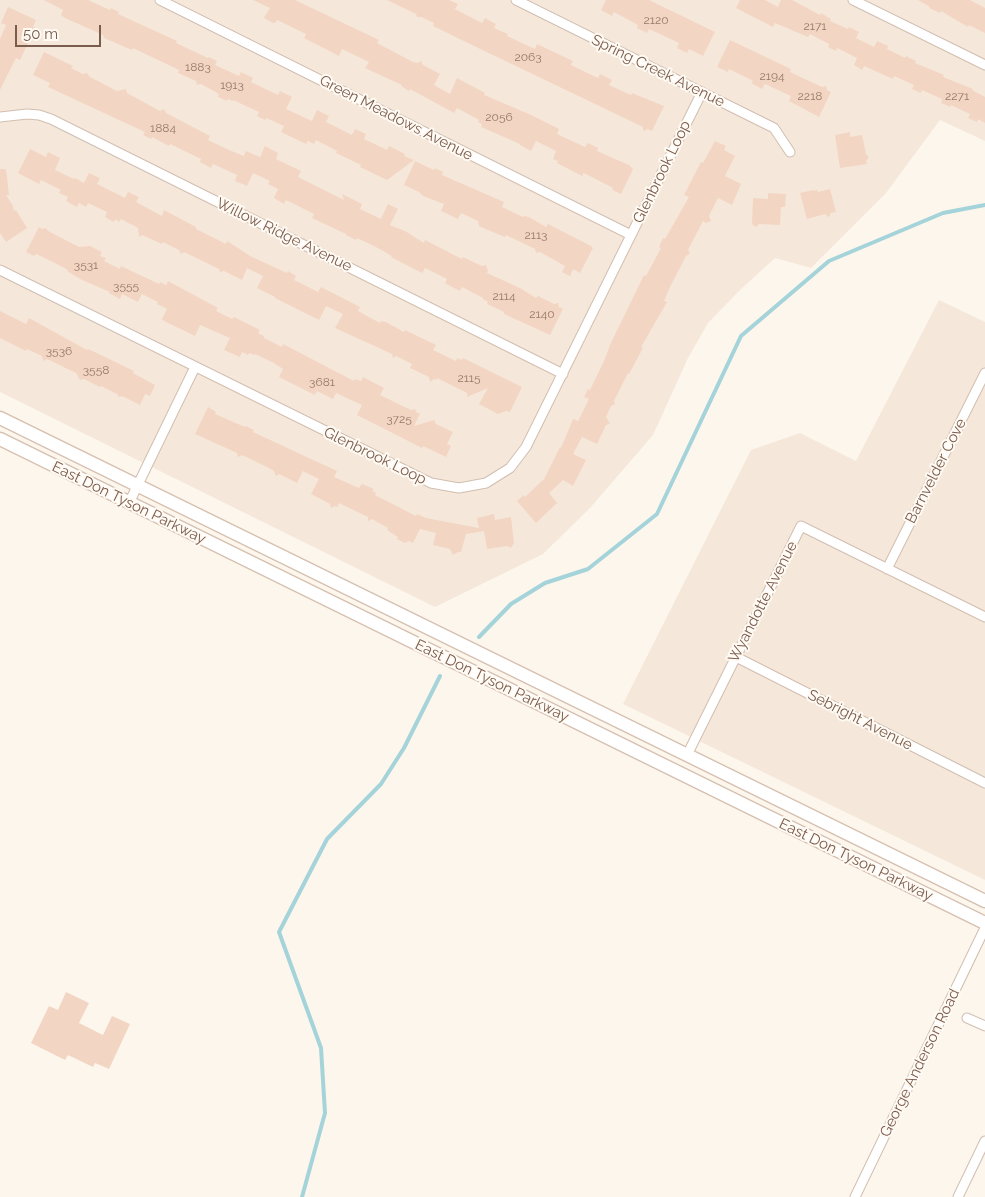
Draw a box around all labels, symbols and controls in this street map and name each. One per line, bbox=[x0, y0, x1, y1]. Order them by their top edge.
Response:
house number: 2120 bbox=[644, 13, 668, 27]
scale bar bbox=[18, 15, 104, 47]
house number: 2171 bbox=[804, 19, 826, 33]
text: 50 m bbox=[23, 25, 58, 43]
street label: Spring Creek Avenue bbox=[588, 31, 728, 111]
house number: 2063 bbox=[514, 50, 542, 64]
house number: 1883 bbox=[185, 60, 211, 74]
house number: 2194 bbox=[760, 69, 784, 83]
street label: Green Meadows Avenue bbox=[316, 71, 476, 165]
house number: 1913 bbox=[220, 78, 244, 92]
house number: 2218 bbox=[798, 89, 822, 103]
house number: 2271 bbox=[945, 89, 969, 103]
house number: 2056 bbox=[485, 110, 513, 124]
street label: Glenbrook Loop bbox=[629, 118, 695, 226]
house number: 1884 bbox=[150, 121, 176, 135]
street label: Willow Ridge Avenue bbox=[213, 194, 355, 276]
house number: 2113 bbox=[525, 228, 547, 242]
house number: 3531 bbox=[74, 258, 98, 272]
house number: 3555 bbox=[113, 279, 139, 293]
house number: 2114 bbox=[492, 289, 516, 303]
house number: 2140 bbox=[529, 307, 555, 321]
house number: 3536 bbox=[46, 344, 72, 358]
house number: 3558 bbox=[83, 363, 109, 377]
house number: 2115 bbox=[457, 371, 481, 385]
house number: 3681 bbox=[309, 375, 335, 389]
house number: 3725 bbox=[386, 412, 412, 426]
street label: Barnvelder Cove bbox=[902, 416, 970, 526]
street label: Glenbrook Loop bbox=[321, 423, 429, 489]
street label: East Don Tyson Parkway bbox=[49, 458, 209, 548]
street label: Wyandotte Avenue bbox=[725, 538, 801, 666]
street label: East Don Tyson Parkway bbox=[412, 636, 572, 726]
street label: Sebright Avenue bbox=[805, 686, 915, 754]
street label: East Don Tyson Parkway bbox=[776, 815, 936, 905]
street label: George Anderson Road bbox=[876, 986, 964, 1140]

